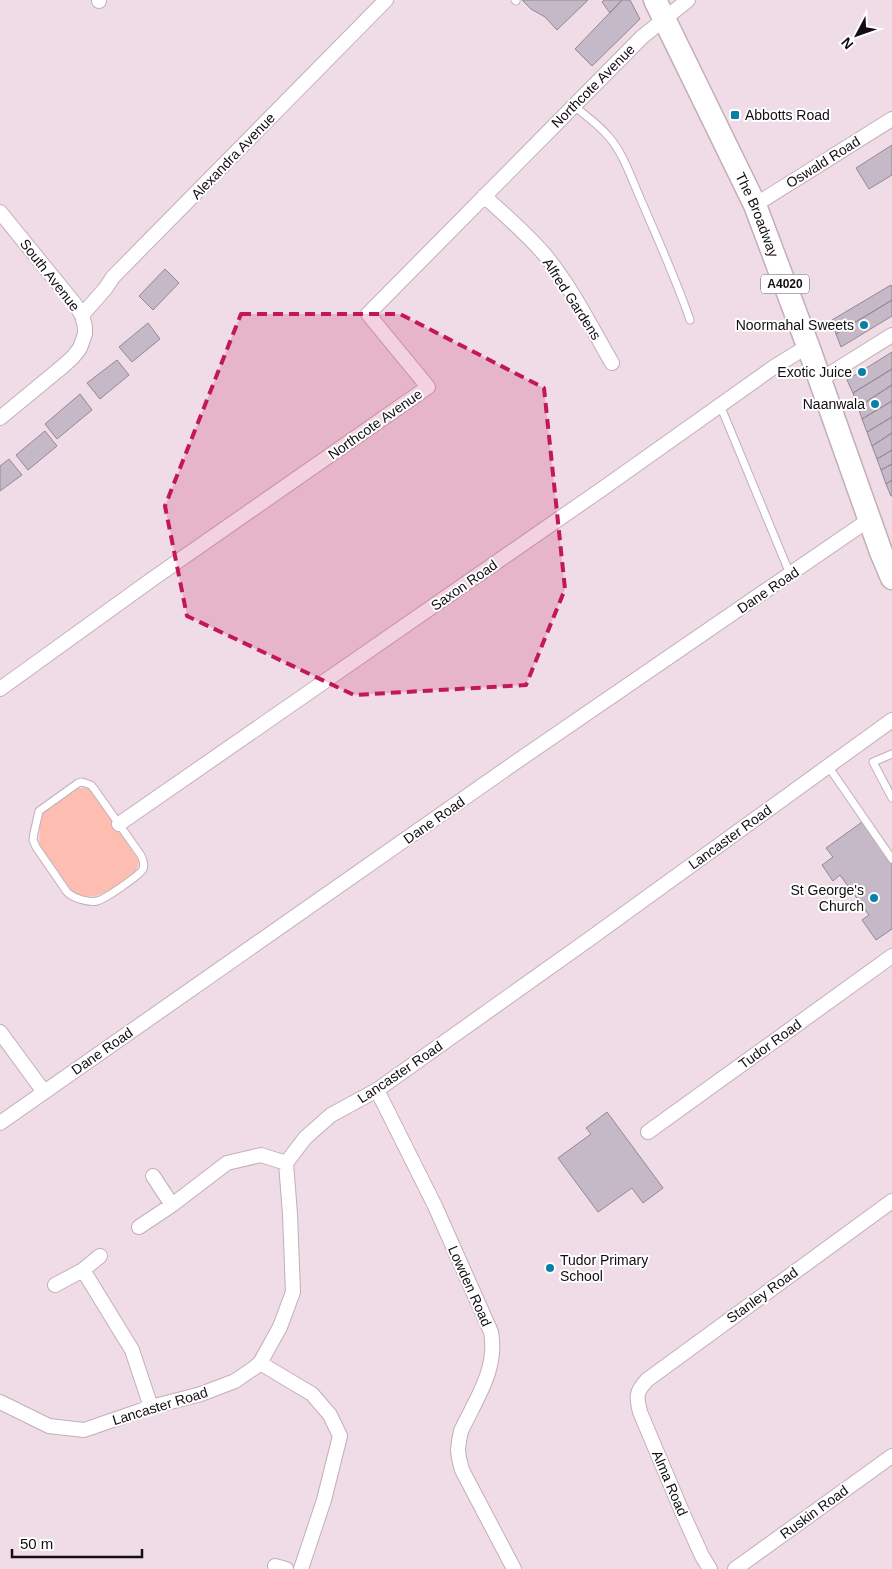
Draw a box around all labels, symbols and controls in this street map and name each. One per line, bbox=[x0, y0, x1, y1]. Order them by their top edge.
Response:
north arrow bbox=[832, 10, 882, 60]
text: N bbox=[838, 34, 857, 53]
street label: Northcote Avenue bbox=[548, 41, 638, 131]
place label: Abbotts Road bbox=[745, 107, 830, 123]
marker: Abbotts Road bbox=[729, 109, 741, 121]
street label: Alexandra Avenue bbox=[188, 110, 278, 202]
street label: Oswald Road bbox=[783, 133, 863, 191]
street label: The Broadway bbox=[732, 170, 782, 259]
street label: South Avenue bbox=[17, 236, 83, 314]
street label: Alfred Gardens bbox=[540, 255, 604, 343]
road number: A4020 bbox=[761, 274, 809, 294]
place label: Noormahal Sweets bbox=[736, 317, 854, 333]
marker: Noormahal Sweets bbox=[858, 319, 870, 331]
place label: Exotic Juice bbox=[777, 364, 852, 380]
marker: Exotic Juice bbox=[856, 366, 868, 378]
street label: Northcote Avenue bbox=[325, 385, 425, 462]
place label: Naanwala bbox=[803, 396, 865, 412]
marker: Naanwala bbox=[869, 398, 881, 410]
street label: Saxon Road bbox=[428, 556, 500, 614]
street label: Dane Road bbox=[734, 564, 802, 616]
street label: Dane Road bbox=[400, 793, 468, 847]
street label: Lancaster Road bbox=[685, 801, 775, 873]
place label: St George's Church bbox=[791, 882, 864, 914]
marker: St George's Church bbox=[868, 892, 880, 904]
street label: Tudor Road bbox=[736, 1016, 804, 1072]
street label: Dane Road bbox=[68, 1024, 136, 1078]
street label: Lancaster Road bbox=[355, 1038, 445, 1106]
street label: Lowden Road bbox=[445, 1243, 495, 1329]
place label: Tudor Primary School bbox=[560, 1252, 648, 1284]
marker: Tudor Primary School bbox=[544, 1262, 556, 1274]
street label: Stanley Road bbox=[723, 1264, 801, 1326]
street label: Lancaster Road bbox=[110, 1384, 210, 1428]
street label: Alma Road bbox=[649, 1448, 691, 1518]
street label: Ruskin Road bbox=[777, 1482, 851, 1542]
scale bar bbox=[12, 1526, 142, 1558]
text: 50 m bbox=[20, 1535, 53, 1552]

